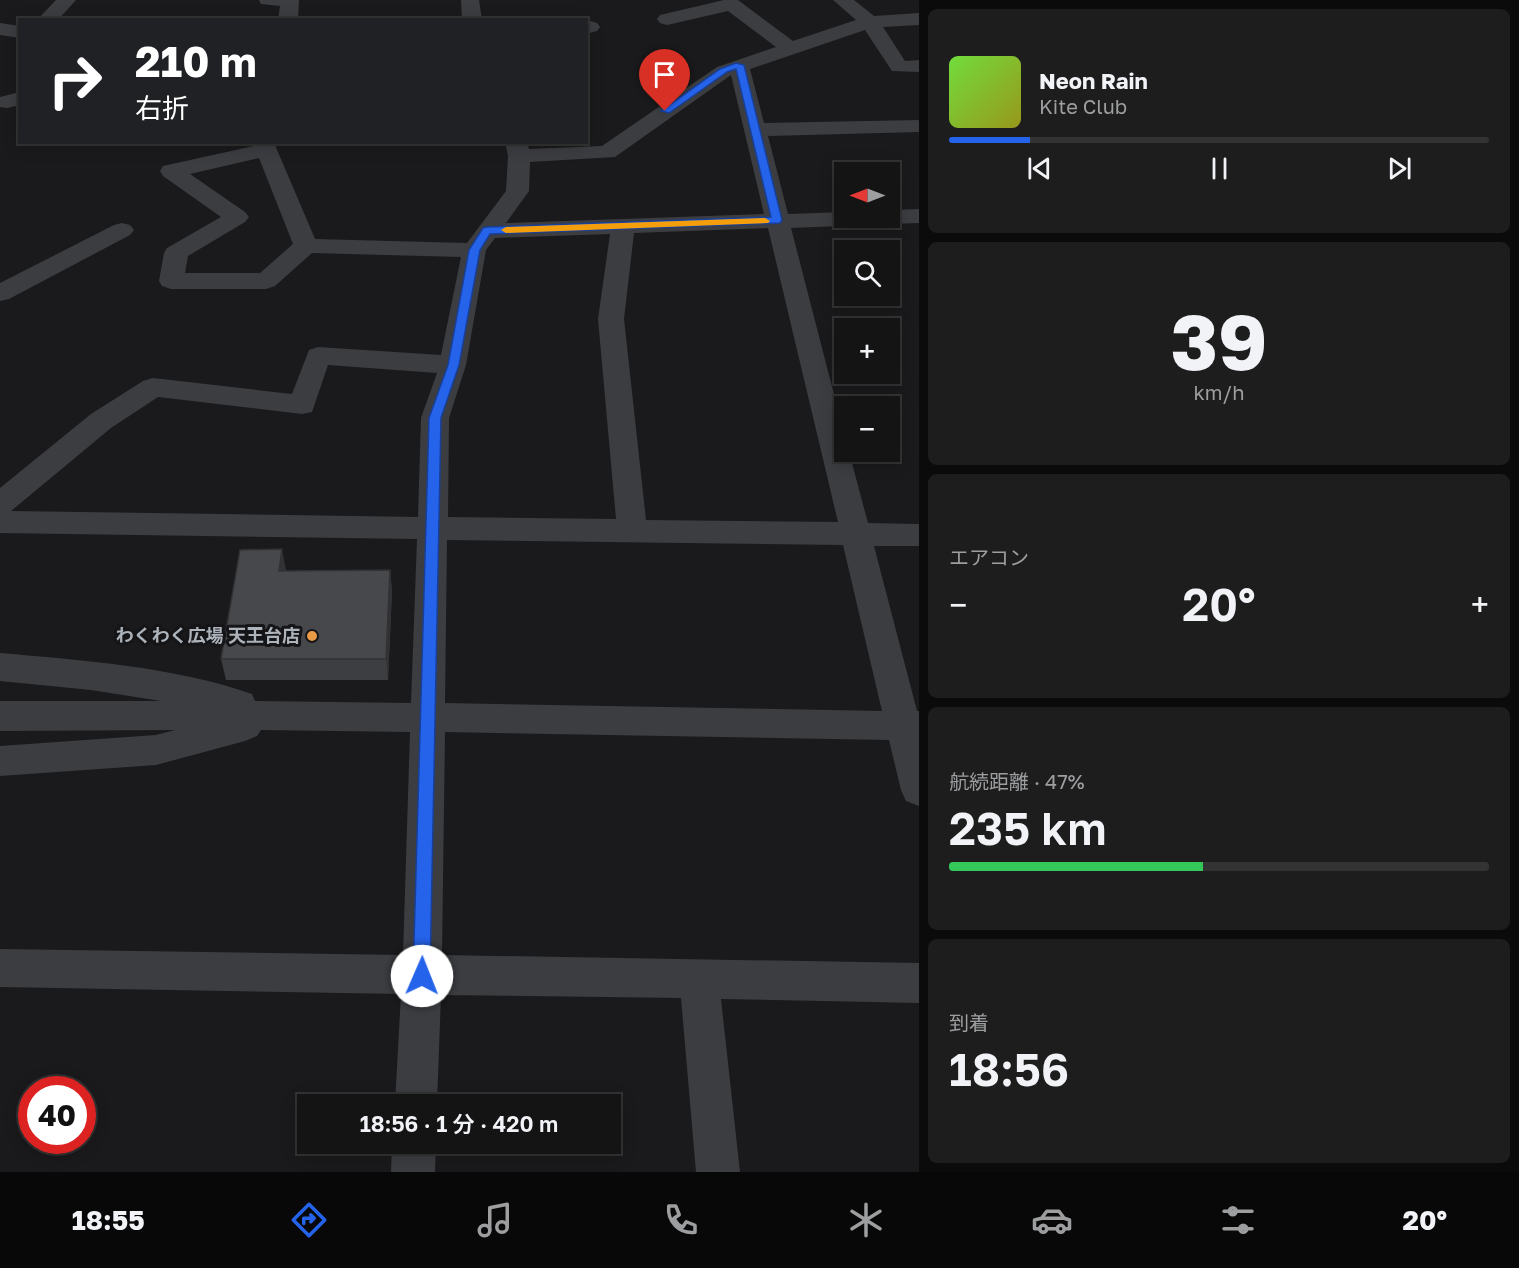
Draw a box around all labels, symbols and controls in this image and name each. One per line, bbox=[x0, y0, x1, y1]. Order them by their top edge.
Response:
text: 210 m bbox=[135, 36, 257, 86]
icon: right bbox=[36, 42, 114, 120]
pin bbox=[639, 49, 690, 111]
icon: arrive bbox=[648, 58, 681, 91]
text: Neon Rain bbox=[1039, 67, 1148, 94]
text: 右折 bbox=[135, 92, 189, 124]
text: Kite Club bbox=[1039, 94, 1127, 118]
icon: previous bbox=[1023, 152, 1056, 185]
icon: pause bbox=[1203, 152, 1236, 185]
icon: next bbox=[1383, 152, 1416, 185]
north arrow bbox=[834, 162, 900, 228]
map controls bbox=[834, 162, 900, 462]
button: search bbox=[834, 240, 900, 306]
text: 39 bbox=[1170, 294, 1268, 387]
button: + bbox=[834, 318, 900, 384]
text: km/h bbox=[1194, 380, 1244, 404]
button: − bbox=[834, 396, 900, 462]
text: エアコン bbox=[949, 545, 1029, 569]
text: 20° bbox=[1182, 577, 1256, 631]
text: − bbox=[949, 585, 967, 624]
text: + bbox=[1471, 585, 1489, 624]
place label: わくわく広場 天王台店 bbox=[116, 624, 300, 646]
marker: わくわく広場 天王台店 bbox=[305, 629, 319, 643]
text: 航続距離 · 47% bbox=[949, 769, 1085, 793]
text: 235 km bbox=[949, 801, 1107, 855]
position arrow bbox=[390, 944, 454, 1008]
text: 到着 bbox=[949, 1010, 989, 1034]
text: 18:56 bbox=[949, 1042, 1069, 1096]
speed limit sign: 40 bbox=[18, 1076, 96, 1154]
text: 18:56 · 1 分 · 420 m bbox=[360, 1110, 558, 1137]
icon: directions bbox=[288, 1199, 330, 1241]
icon: music bbox=[474, 1199, 516, 1241]
icon: phone bbox=[660, 1199, 702, 1241]
icon: climate bbox=[845, 1199, 887, 1241]
icon: car bbox=[1031, 1199, 1073, 1241]
icon: filters bbox=[1217, 1199, 1259, 1241]
text: 18:55 bbox=[72, 1204, 145, 1236]
text: 20° bbox=[1403, 1204, 1447, 1236]

